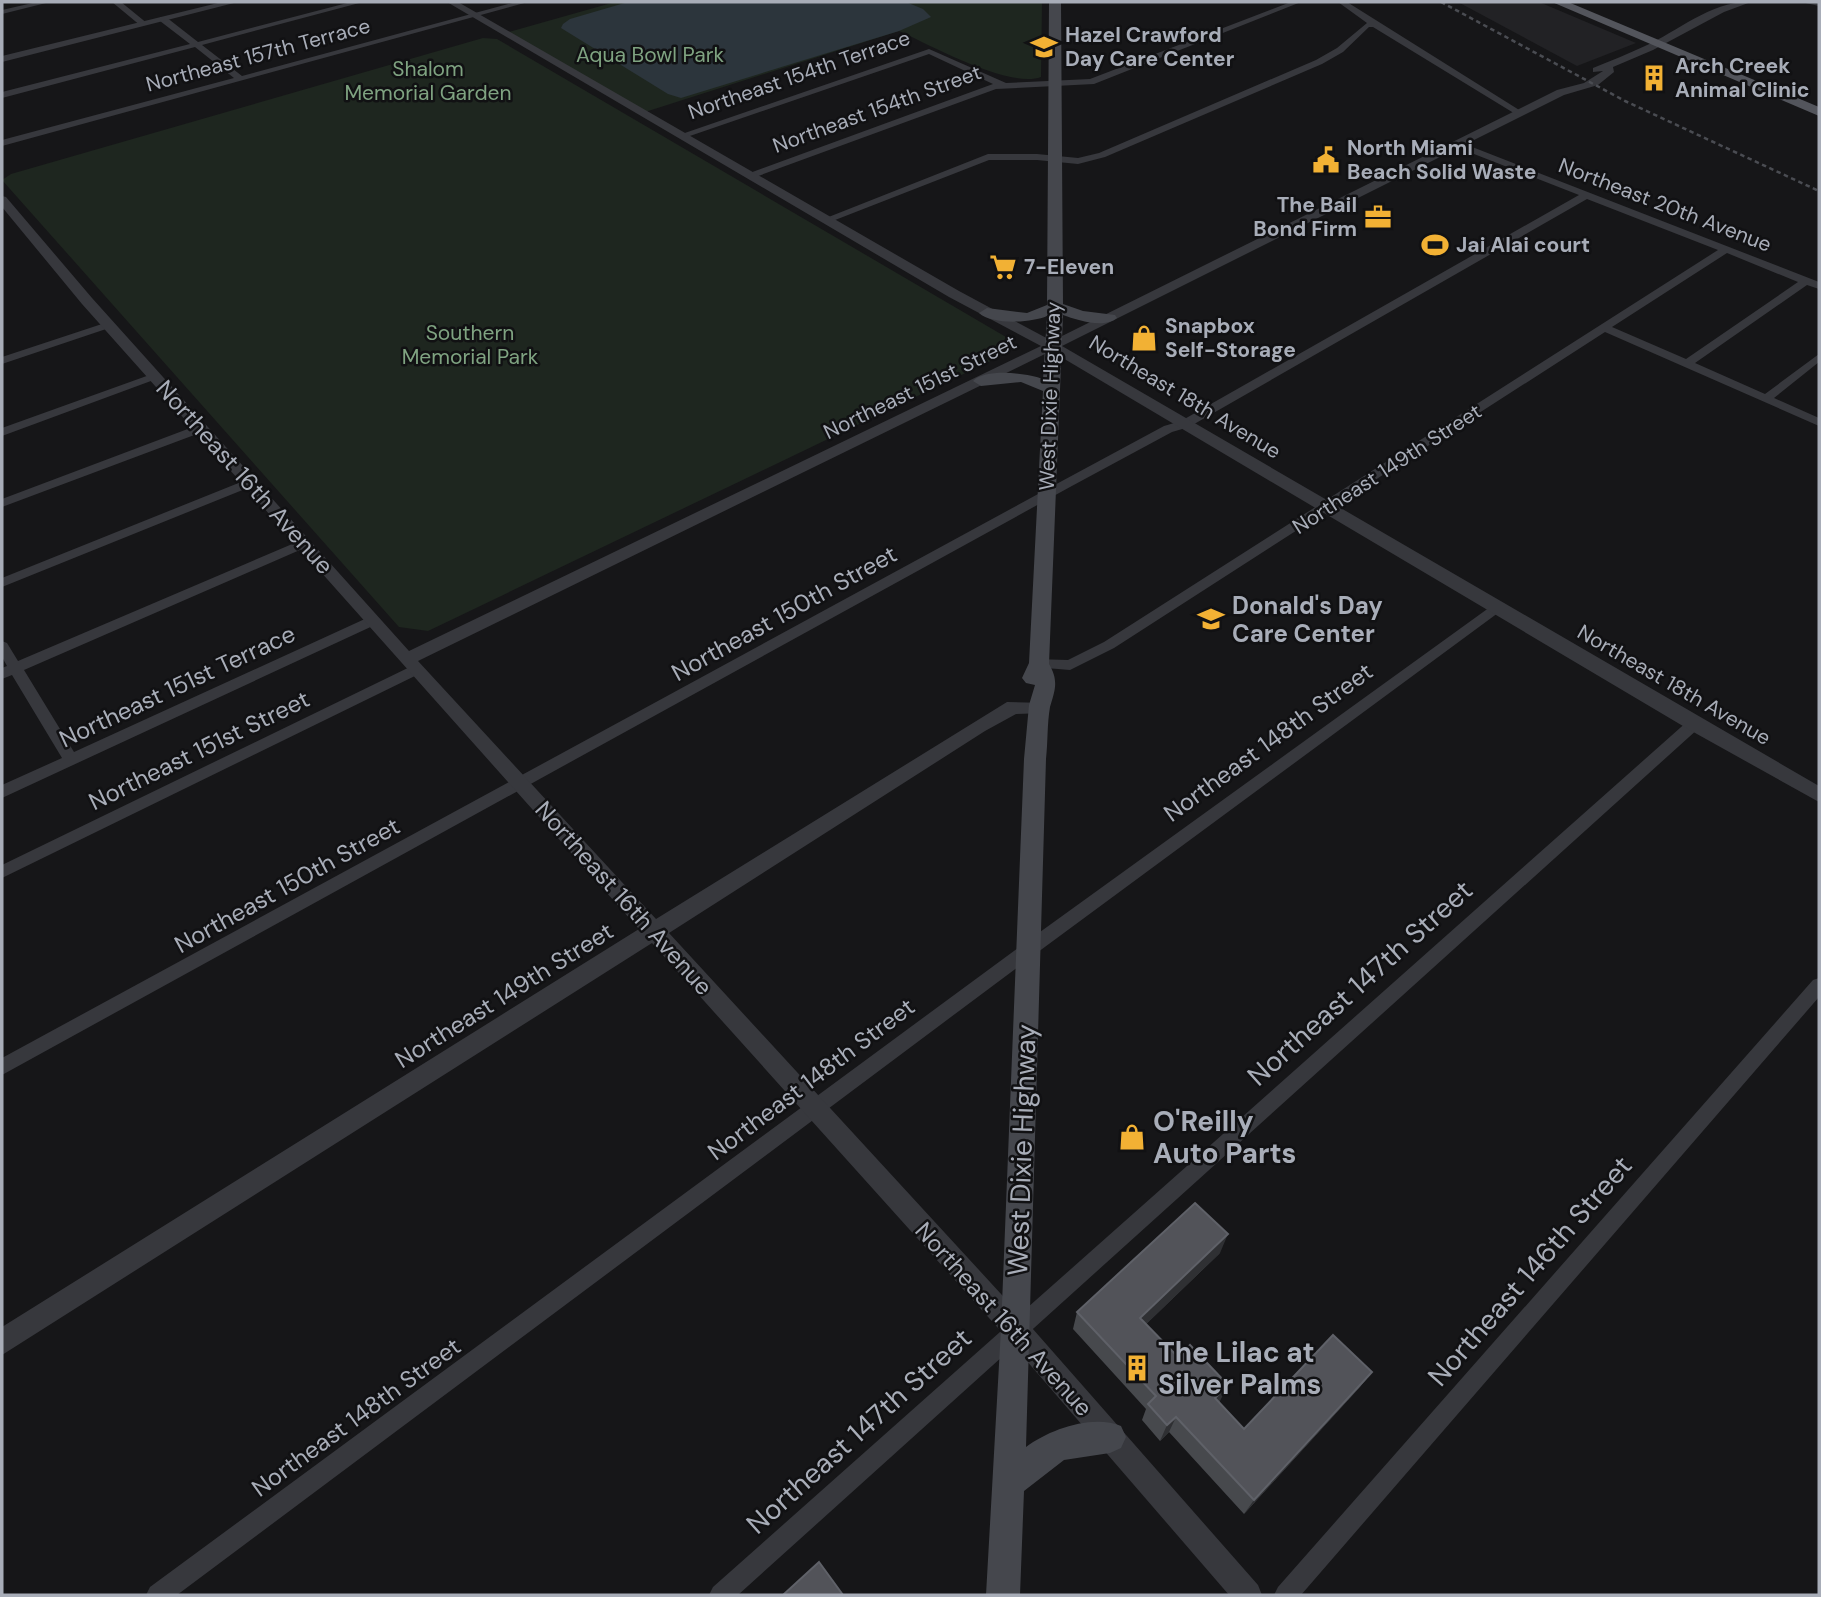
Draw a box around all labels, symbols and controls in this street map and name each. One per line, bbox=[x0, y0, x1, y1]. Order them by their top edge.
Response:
street label: Northeast 157th Terrace bbox=[143, 12, 373, 98]
place label: Hazel Crawford Day Care Center bbox=[1065, 21, 1235, 73]
street label: Northeast 154th Terrace bbox=[684, 24, 914, 126]
school or university icon: Hazel Crawford Day Care Center bbox=[1029, 32, 1059, 62]
park label: Aqua Bowl Park bbox=[576, 41, 724, 69]
place label: Arch Creek Animal Clinic bbox=[1675, 52, 1810, 104]
park label: Shalom Memorial Garden bbox=[344, 55, 512, 107]
street label: Northeast 154th Street bbox=[769, 58, 985, 160]
building icon: Arch Creek Animal Clinic bbox=[1639, 63, 1669, 93]
place label: North Miami Beach Solid Waste bbox=[1347, 134, 1536, 186]
public building icon: North Miami Beach Solid Waste bbox=[1311, 145, 1341, 175]
street label: Northeast 20th Avenue bbox=[1555, 151, 1775, 259]
place label: The Bail Bond Firm bbox=[1253, 191, 1357, 243]
office icon: The Bail Bond Firm bbox=[1363, 202, 1393, 232]
sports icon: Jai Alai court bbox=[1420, 230, 1450, 260]
place label: Jai Alai court bbox=[1456, 231, 1590, 259]
supermarket icon: 7-Eleven bbox=[988, 252, 1018, 282]
place label: 7-Eleven bbox=[1024, 253, 1114, 281]
street label: West Dixie Highway bbox=[1033, 301, 1067, 491]
place label: Snapbox Self-Storage bbox=[1165, 312, 1296, 364]
park label: Southern Memorial Park bbox=[402, 319, 539, 371]
shop icon: Snapbox Self-Storage bbox=[1129, 323, 1159, 353]
street label: Northeast 151st Street bbox=[819, 328, 1021, 446]
street label: Northeast 18th Avenue bbox=[1084, 329, 1286, 465]
street label: Northeast 16th Avenue bbox=[150, 374, 340, 580]
street label: Northeast 149th Street bbox=[1287, 397, 1487, 541]
street label: Northeast 150th Street bbox=[666, 538, 902, 688]
place label: Donald's Day Care Center bbox=[1232, 590, 1383, 649]
school or university icon: Donald's Day Care Center bbox=[1196, 604, 1226, 634]
street label: Northeast 151st Terrace bbox=[54, 618, 300, 754]
street label: Northeast 18th Avenue bbox=[1572, 618, 1776, 752]
street label: Northeast 148th Street bbox=[1157, 656, 1379, 828]
street label: Northeast 151st Street bbox=[84, 683, 314, 817]
street label: Northeast 16th Avenue bbox=[529, 795, 719, 1001]
street label: Northeast 150th Street bbox=[169, 810, 405, 960]
street label: Northeast 147th Street bbox=[1240, 872, 1480, 1094]
street label: Northeast 149th Street bbox=[389, 915, 619, 1075]
street label: Northeast 148th Street bbox=[701, 991, 921, 1167]
street label: West Dixie Highway bbox=[999, 1023, 1045, 1277]
place label: O'Reilly Auto Parts bbox=[1153, 1103, 1296, 1172]
shop icon: O'Reilly Auto Parts bbox=[1117, 1122, 1147, 1152]
street label: Northeast 146th Street bbox=[1420, 1148, 1640, 1394]
street label: Northeast 16th Avenue bbox=[909, 1216, 1099, 1422]
street label: Northeast 147th Street bbox=[739, 1320, 979, 1542]
street label: Northeast 148th Street bbox=[245, 1331, 467, 1503]
place label: The Lilac at Silver Palms bbox=[1158, 1334, 1322, 1403]
building icon: The Lilac at Silver Palms bbox=[1122, 1353, 1152, 1383]

